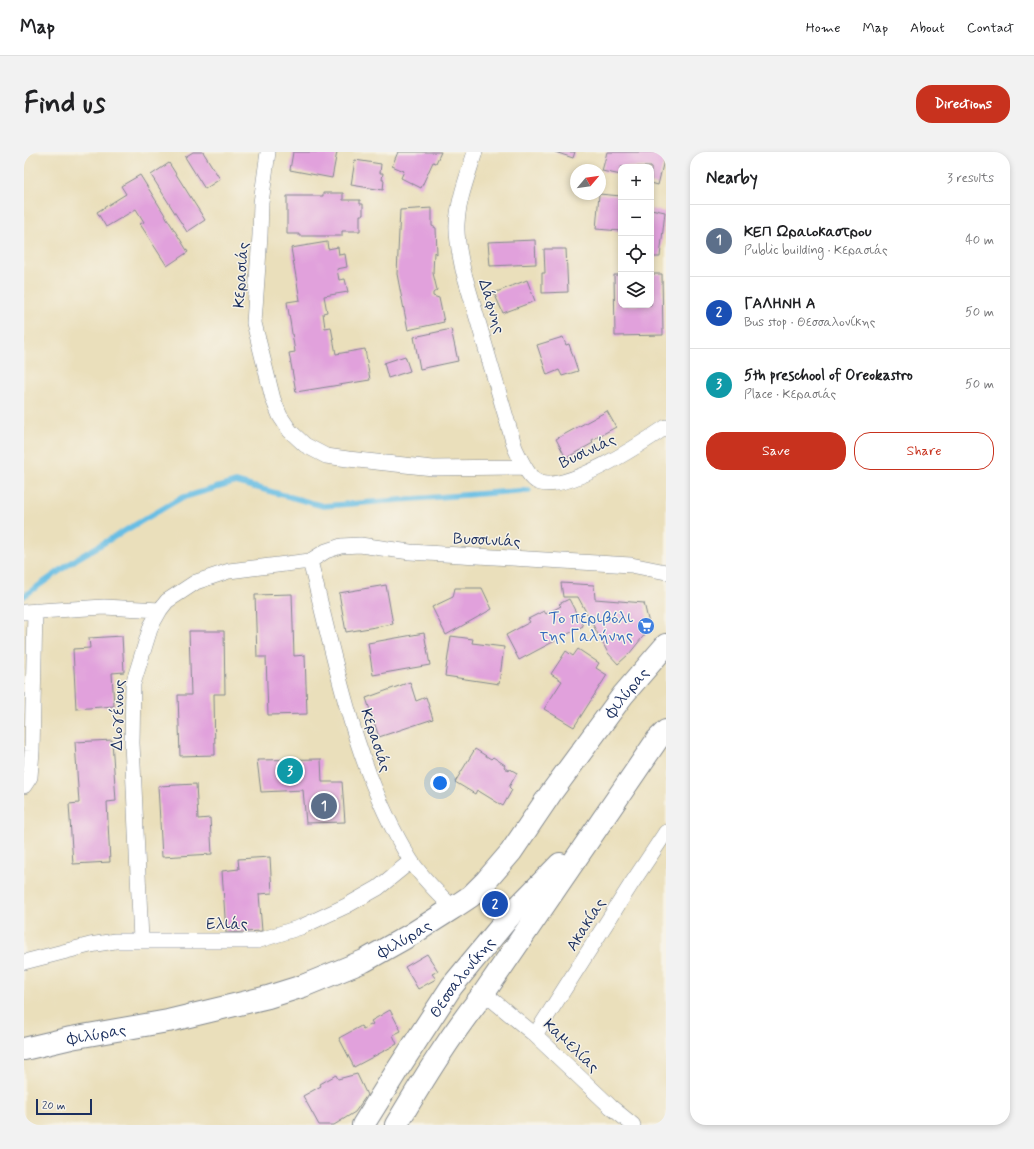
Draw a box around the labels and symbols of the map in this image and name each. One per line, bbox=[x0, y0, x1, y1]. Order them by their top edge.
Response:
north arrow bbox=[570, 164, 606, 200]
street label: Κερασιάς bbox=[229, 241, 254, 309]
street label: Δάφνης bbox=[473, 277, 510, 336]
street label: Βυσινιάς bbox=[556, 429, 619, 474]
street label: Βυσσινιάς bbox=[453, 528, 521, 553]
place label: Το περιβόλι της Γαλήνης bbox=[539, 608, 633, 647]
supermarket icon: Το περιβόλι της Γαλήνης bbox=[636, 616, 656, 636]
street label: Φιλύρας bbox=[600, 663, 654, 724]
street label: Διογένους bbox=[106, 679, 130, 751]
street label: Κερασιάς bbox=[355, 706, 396, 775]
pin: 3 bbox=[277, 756, 303, 786]
your location bbox=[430, 773, 450, 793]
pin: 1 bbox=[311, 791, 337, 821]
pin: 2 bbox=[482, 889, 508, 919]
street label: Ακακίας bbox=[562, 894, 611, 955]
street label: Ελιάς bbox=[206, 914, 248, 935]
street label: Φιλύρας bbox=[373, 915, 436, 964]
street label: Θεσσαλονίκης bbox=[425, 933, 500, 1022]
street label: Καμελίας bbox=[538, 1015, 604, 1078]
street label: Φιλύρας bbox=[64, 1020, 128, 1051]
scale bar bbox=[36, 1097, 92, 1116]

